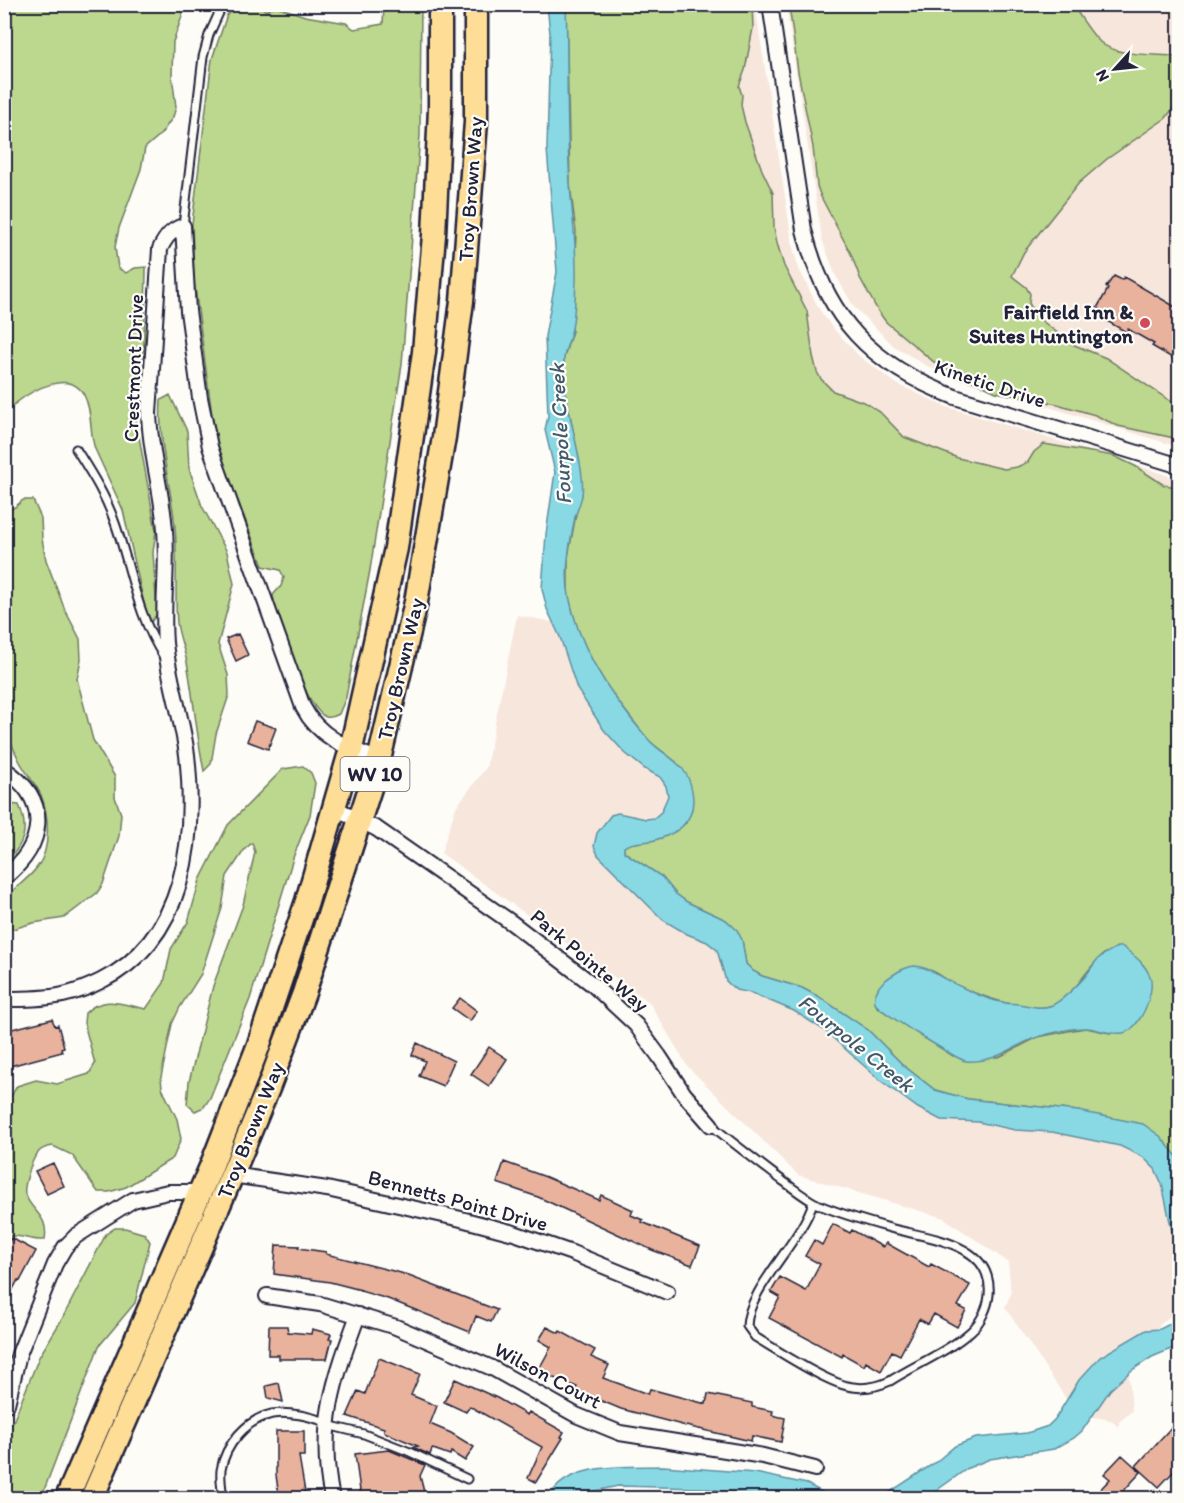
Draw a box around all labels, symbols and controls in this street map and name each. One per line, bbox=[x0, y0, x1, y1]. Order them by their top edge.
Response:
north arrow bbox=[1085, 39, 1145, 99]
text: N bbox=[1091, 66, 1113, 85]
street label: Troy Brown Way bbox=[452, 116, 488, 262]
street label: Crestmont Drive bbox=[118, 293, 148, 443]
place label: Fairfield Inn & Suites Huntington bbox=[969, 299, 1134, 349]
marker: Fairfield Inn & Suites Huntington bbox=[1138, 316, 1152, 330]
street label: Kinetic Drive bbox=[931, 353, 1049, 413]
water label: Fourpole Creek bbox=[543, 361, 577, 505]
street label: Troy Brown Way bbox=[371, 595, 429, 743]
road number: WV 10 bbox=[340, 757, 410, 791]
street label: Park Pointe Way bbox=[526, 903, 654, 1017]
water label: Fourpole Creek bbox=[793, 988, 921, 1099]
street label: Troy Brown Way bbox=[211, 1058, 289, 1202]
street label: Bennetts Point Drive bbox=[365, 1164, 551, 1236]
street label: Wilson Court bbox=[490, 1336, 606, 1414]

